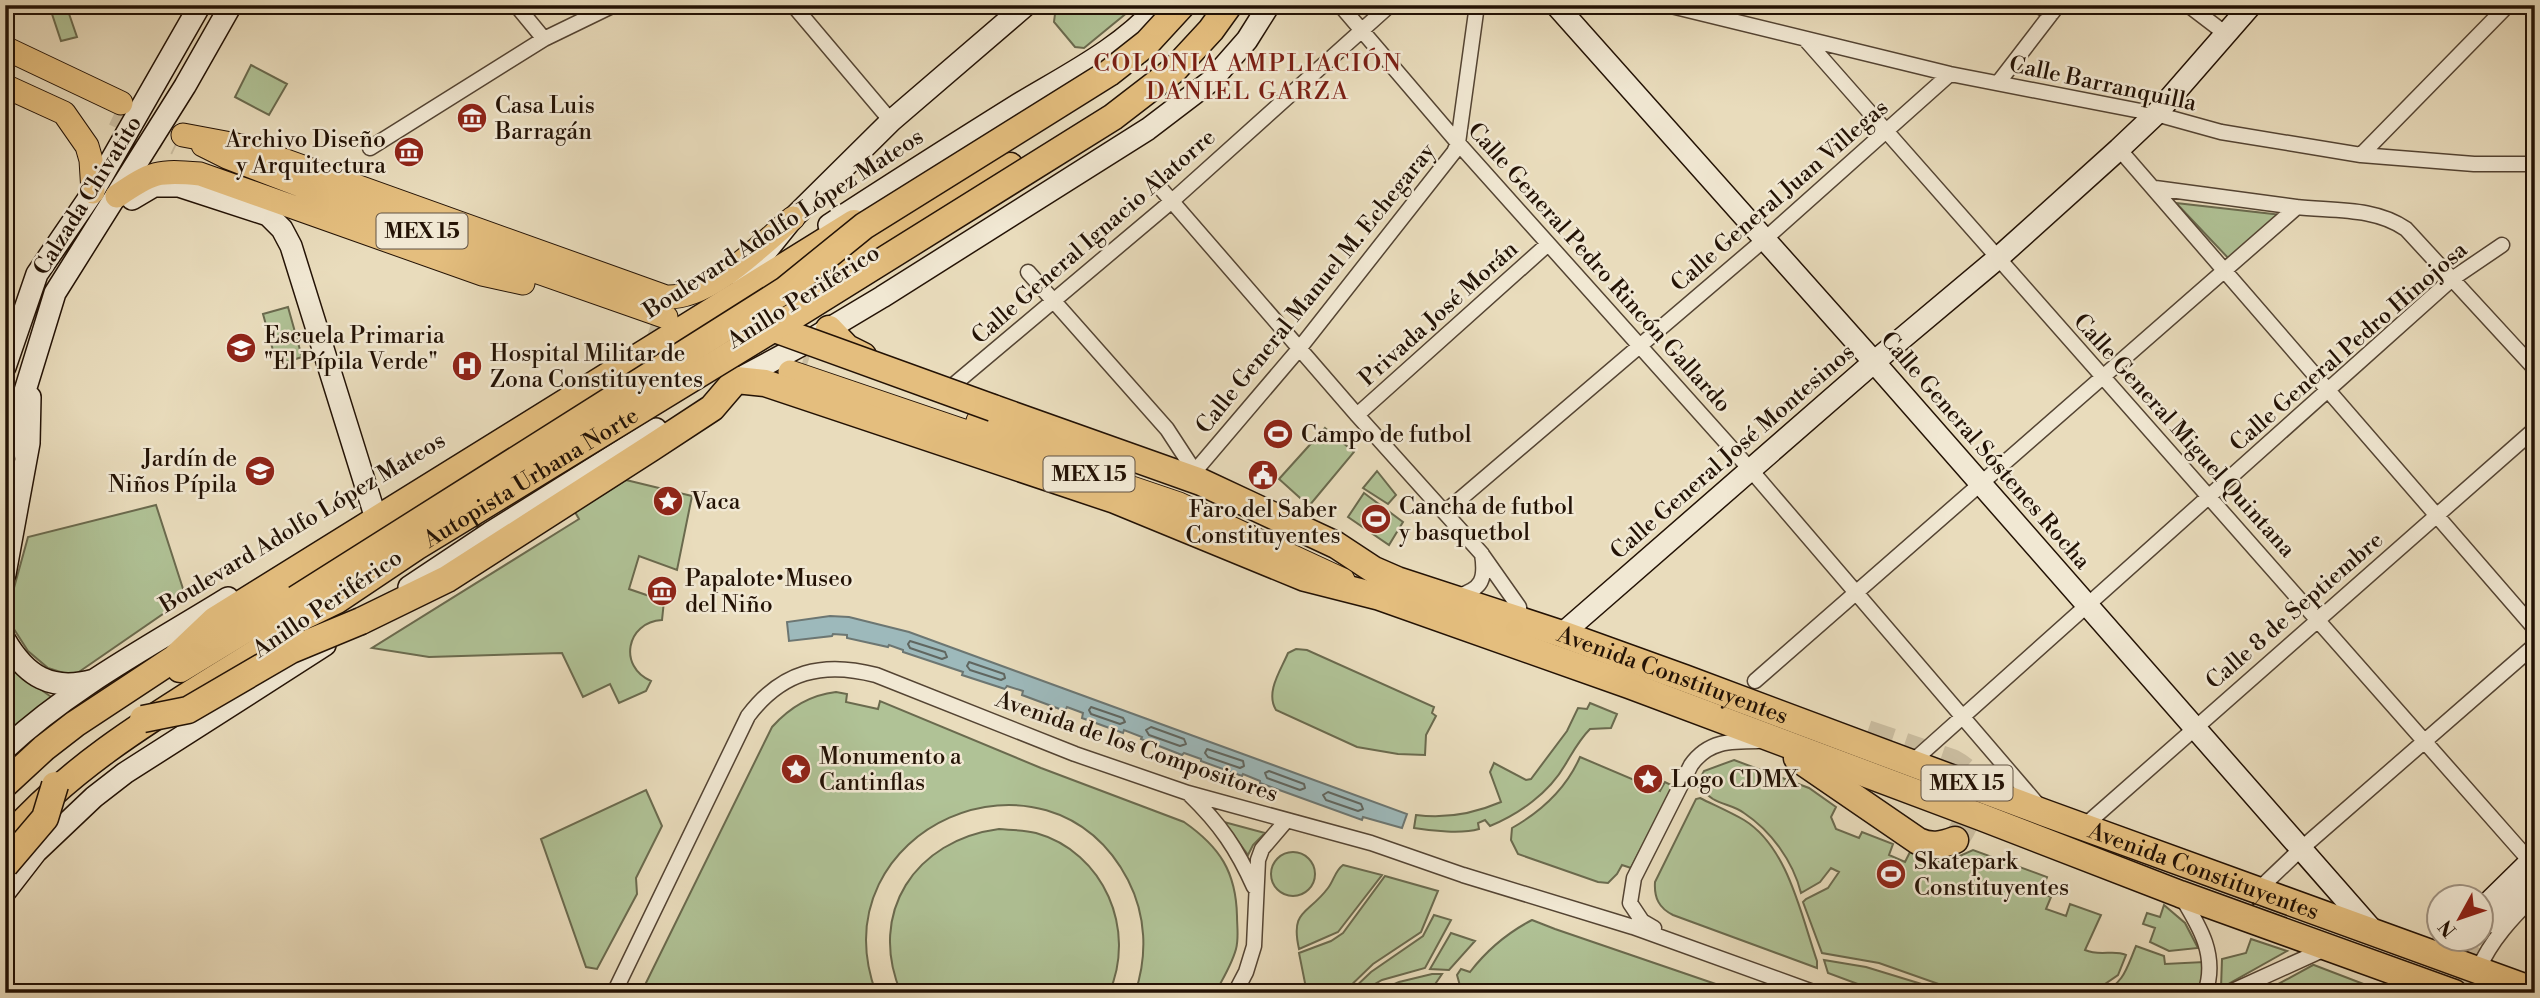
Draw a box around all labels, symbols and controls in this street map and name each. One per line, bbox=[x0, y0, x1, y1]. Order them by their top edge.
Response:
district label: COLONIA AMPLIACIÓN DANIEL GARZA bbox=[1093, 47, 1403, 107]
street label: Calle Barranquilla bbox=[2006, 50, 2199, 118]
place label: Casa Luis Barragán bbox=[494, 92, 595, 146]
street label: Calle General Juan Villegas bbox=[1665, 94, 1894, 298]
museum icon: Casa Luis Barragán bbox=[455, 101, 489, 135]
street label: Calzada Chivatito bbox=[28, 111, 148, 280]
street label: Calle General Pedro Rincón Gallardo bbox=[1462, 117, 1737, 418]
street label: Boulevard Adolfo López Mateos bbox=[637, 123, 929, 326]
street label: Calle General Ignacio Alatorre bbox=[966, 123, 1221, 350]
place label: Archivo Diseño y Arquitectura bbox=[224, 126, 386, 180]
museum icon: Archivo Diseño y Arquitectura bbox=[392, 135, 426, 169]
street label: Calle General Manuel M. Echegaray bbox=[1190, 137, 1442, 439]
road number: MEX 15 bbox=[376, 214, 467, 248]
street label: Privada José Morán bbox=[1354, 235, 1524, 392]
street label: Calle General Pedro Hinojosa bbox=[2224, 236, 2473, 458]
street label: Anillo Periférico bbox=[721, 239, 885, 355]
street label: Calle General Miguel Quintana bbox=[2067, 308, 2301, 564]
place label: Escuela Primaria "El Pípila Verde" bbox=[264, 322, 445, 376]
street label: Calle General Sóstenes Rocha bbox=[1874, 326, 2096, 576]
school or university icon: Escuela Primaria "El Pípila Verde" bbox=[224, 331, 258, 365]
street label: Calle General José Montesinos bbox=[1605, 338, 1860, 565]
place label: Hospital Militar de Zona Constituyentes bbox=[490, 340, 703, 394]
hospital icon: Hospital Militar de Zona Constituyentes bbox=[450, 349, 484, 383]
street label: Autopista Urbana Norte bbox=[418, 402, 644, 555]
sports icon: Campo de futbol bbox=[1261, 417, 1295, 451]
place label: Campo de futbol bbox=[1301, 421, 1472, 449]
street label: Boulevard Adolfo López Mateos bbox=[154, 426, 450, 620]
place label: Jardín de Niños Pípila bbox=[108, 445, 237, 499]
school or university icon: Jardín de Niños Pípila bbox=[243, 454, 277, 488]
road number: MEX 15 bbox=[1044, 456, 1134, 491]
public building icon: Faro del Saber Constituyentes bbox=[1246, 458, 1280, 492]
place icon: Vaca bbox=[651, 484, 685, 518]
place label: Vaca bbox=[690, 488, 741, 516]
place label: Cancha de futbol y basquetbol bbox=[1398, 493, 1574, 547]
place label: Faro del Saber Constituyentes bbox=[1185, 496, 1341, 550]
sports icon: Cancha de futbol y basquetbol bbox=[1359, 502, 1393, 536]
street label: Calle 8 de Septiembre bbox=[2200, 526, 2389, 695]
street label: Anillo Periférico bbox=[247, 544, 408, 665]
place label: Papalote•Museo del Niño bbox=[685, 565, 853, 619]
museum icon: Papalote•Museo del Niño bbox=[645, 574, 679, 608]
street label: Avenida Constituyentes bbox=[1553, 620, 1792, 731]
street label: Avenida de los Compositores bbox=[991, 685, 1282, 808]
place label: Monumento a Cantinflas bbox=[819, 743, 962, 797]
place icon: Monumento a Cantinflas bbox=[779, 752, 813, 786]
place icon: Logo CDMX bbox=[1631, 762, 1665, 796]
place label: Logo CDMX bbox=[1671, 766, 1800, 794]
road number: MEX 15 bbox=[1922, 766, 2012, 800]
street label: Avenida Constituyentes bbox=[2083, 817, 2323, 926]
place label: Skatepark Constituyentes bbox=[1914, 848, 2069, 902]
sports icon: Skatepark Constituyentes bbox=[1874, 857, 1908, 891]
north arrow bbox=[2424, 883, 2494, 953]
text: N bbox=[2434, 915, 2462, 942]

